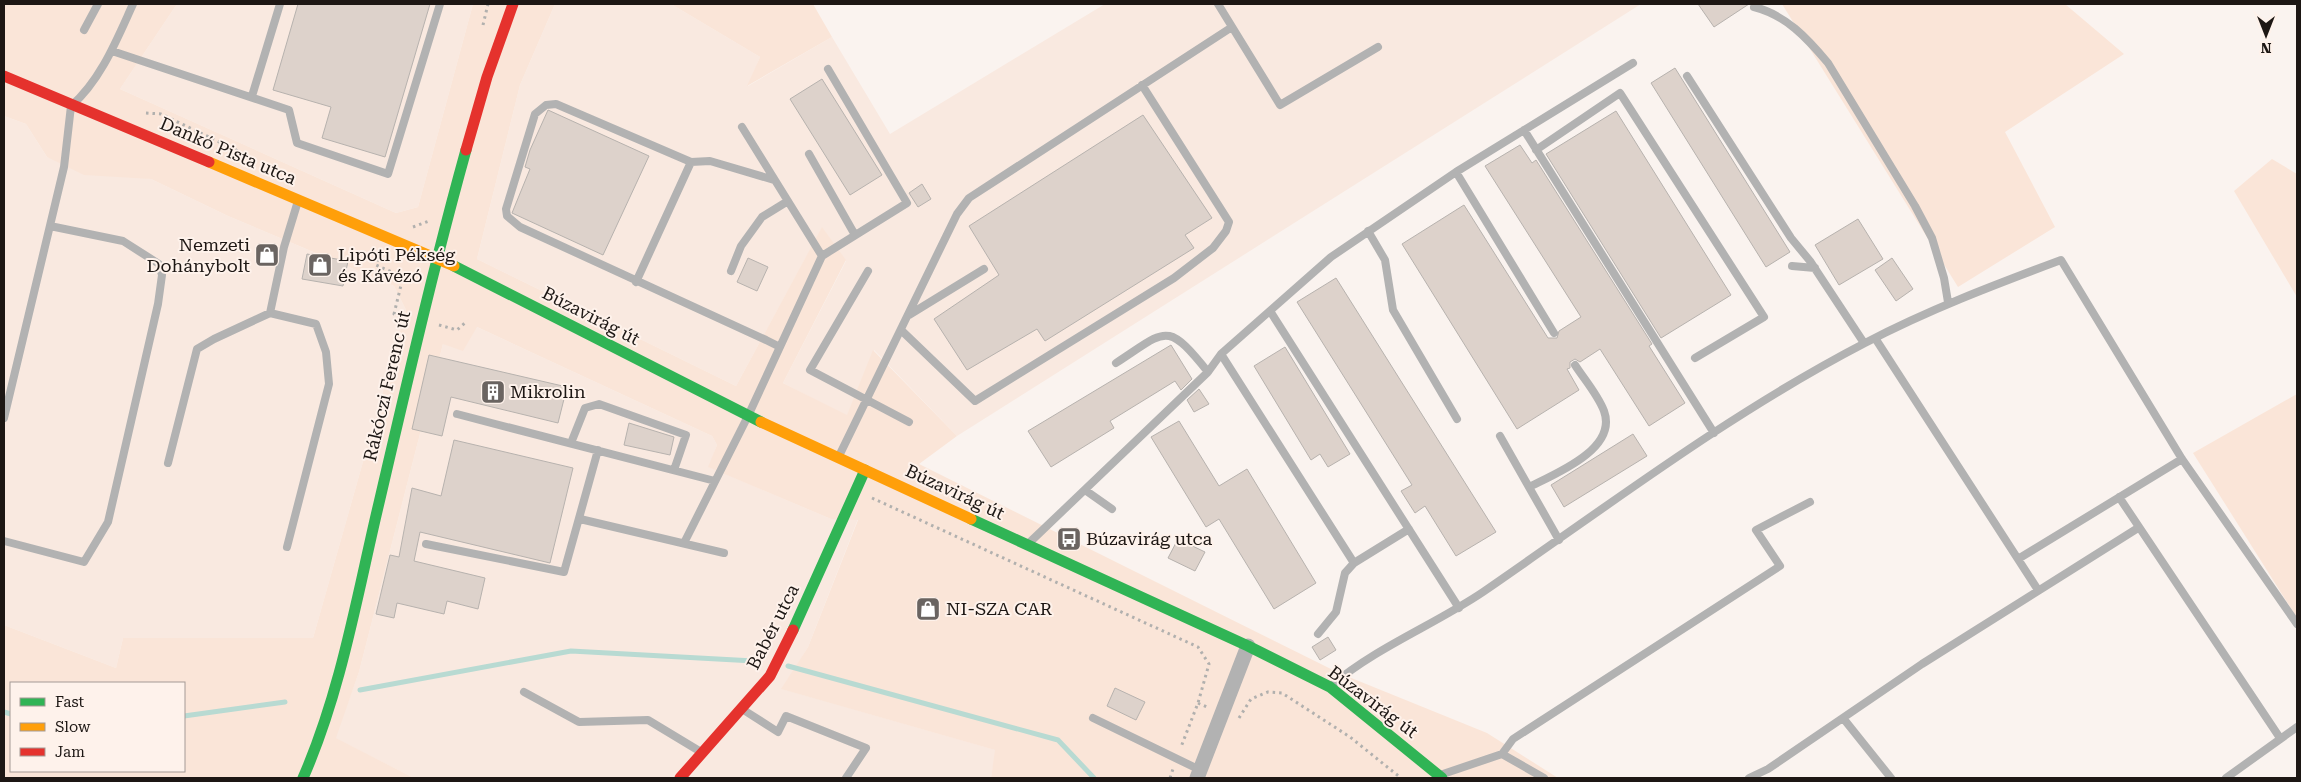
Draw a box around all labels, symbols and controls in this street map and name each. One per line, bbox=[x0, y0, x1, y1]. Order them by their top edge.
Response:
north arrow bbox=[2241, 10, 2291, 60]
text: N bbox=[2260, 40, 2271, 56]
street label: Dankó Pista utca bbox=[157, 112, 300, 189]
place label: Nemzeti Dohánybolt bbox=[147, 234, 250, 276]
shop icon: Nemzeti Dohánybolt bbox=[254, 242, 280, 268]
place label: Lipóti Pékség és Kávézó bbox=[338, 244, 456, 286]
shop icon: Lipóti Pékség és Kávézó bbox=[307, 252, 333, 278]
street label: Búzavirág út bbox=[539, 282, 644, 349]
street label: Rákóczi Ferenc út bbox=[359, 308, 414, 463]
building icon: Mikrolin bbox=[480, 379, 506, 405]
place label: Mikrolin bbox=[510, 381, 586, 402]
street label: Búzavirág út bbox=[902, 459, 1008, 524]
bus stop icon: Búzavirág utca bbox=[1056, 526, 1082, 552]
place label: Búzavirág utca bbox=[1086, 528, 1213, 549]
street label: Babér utca bbox=[742, 580, 803, 673]
shop icon: NI-SZA CAR bbox=[915, 596, 941, 622]
place label: NI-SZA CAR bbox=[946, 598, 1053, 619]
street label: Búzavirág út bbox=[1324, 661, 1422, 742]
legend bbox=[10, 682, 185, 772]
text: Fast bbox=[55, 693, 85, 711]
text: Slow bbox=[55, 718, 91, 736]
text: Jam bbox=[55, 743, 85, 761]

